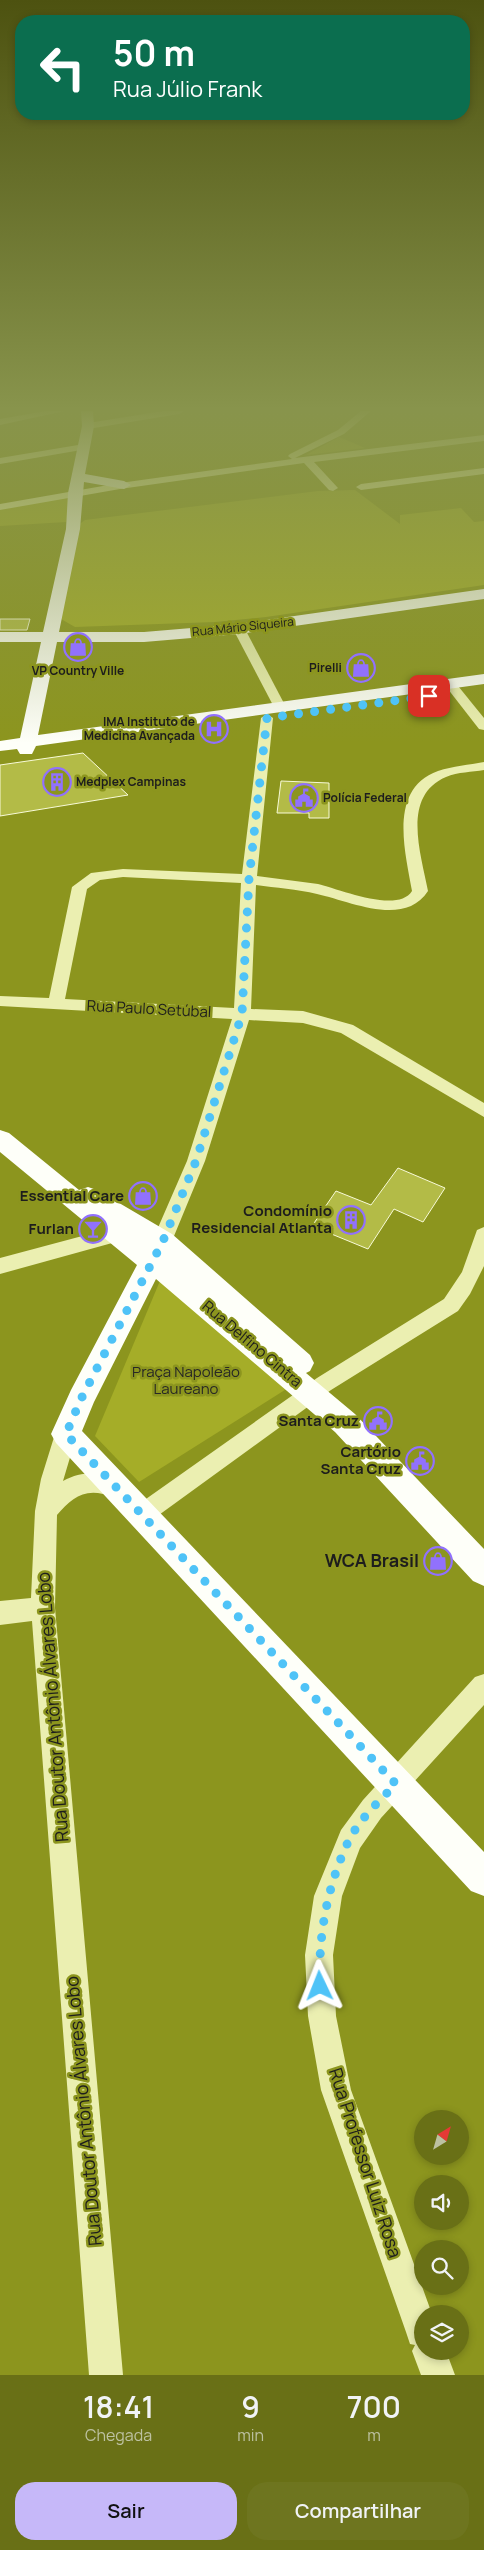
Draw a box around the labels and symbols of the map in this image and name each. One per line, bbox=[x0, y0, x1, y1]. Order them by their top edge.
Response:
street label: Rua Mário Siqueira bbox=[191, 613, 295, 640]
shop icon: VP Country Ville bbox=[63, 632, 93, 662]
shop icon: Pirelli bbox=[346, 653, 376, 683]
place label: Pirelli bbox=[309, 659, 342, 676]
place label: VP Country Ville bbox=[32, 662, 124, 679]
pin bbox=[408, 675, 450, 717]
place label: IMA Instituto de Medicina Avançada bbox=[84, 713, 195, 744]
hospital icon: IMA Instituto de Medicina Avançada bbox=[199, 714, 229, 744]
building icon: Medplex Campinas bbox=[42, 767, 72, 797]
place label: Medplex Campinas bbox=[76, 773, 186, 790]
public building icon: Polícia Federal bbox=[289, 783, 319, 813]
place label: Polícia Federal bbox=[323, 789, 407, 806]
street label: Rua Paulo Setúbal bbox=[86, 995, 212, 1022]
shop icon: Essential Care bbox=[128, 1181, 158, 1211]
place label: Essential Care bbox=[20, 1185, 124, 1206]
place label: Condomínio Residencial Atlanta bbox=[191, 1200, 332, 1238]
building icon: Condomínio Residencial Atlanta bbox=[336, 1205, 366, 1235]
bar icon: Furlan bbox=[78, 1214, 108, 1244]
place label: Furlan bbox=[29, 1218, 74, 1239]
street label: Rua Delfino Cintra bbox=[198, 1296, 307, 1392]
park label: Praça Napoleão Laureano bbox=[132, 1361, 240, 1399]
public building icon: Santa Cruz bbox=[363, 1406, 393, 1436]
place label: Santa Cruz bbox=[279, 1410, 359, 1431]
place label: Cartório Santa Cruz bbox=[321, 1441, 401, 1479]
public building icon: Cartório Santa Cruz bbox=[405, 1446, 435, 1476]
shop icon: WCA Brasil bbox=[423, 1546, 453, 1576]
place label: WCA Brasil bbox=[325, 1548, 419, 1572]
street label: Rua Doutor Antônio Álvares Lobo bbox=[31, 1571, 73, 1843]
position arrow bbox=[293, 1959, 345, 2011]
street label: Rua Doutor Antônio Álvares Lobo bbox=[59, 1975, 107, 2247]
street label: Rua Professor Luiz Rosa bbox=[324, 2065, 408, 2261]
north arrow bbox=[414, 2110, 469, 2165]

